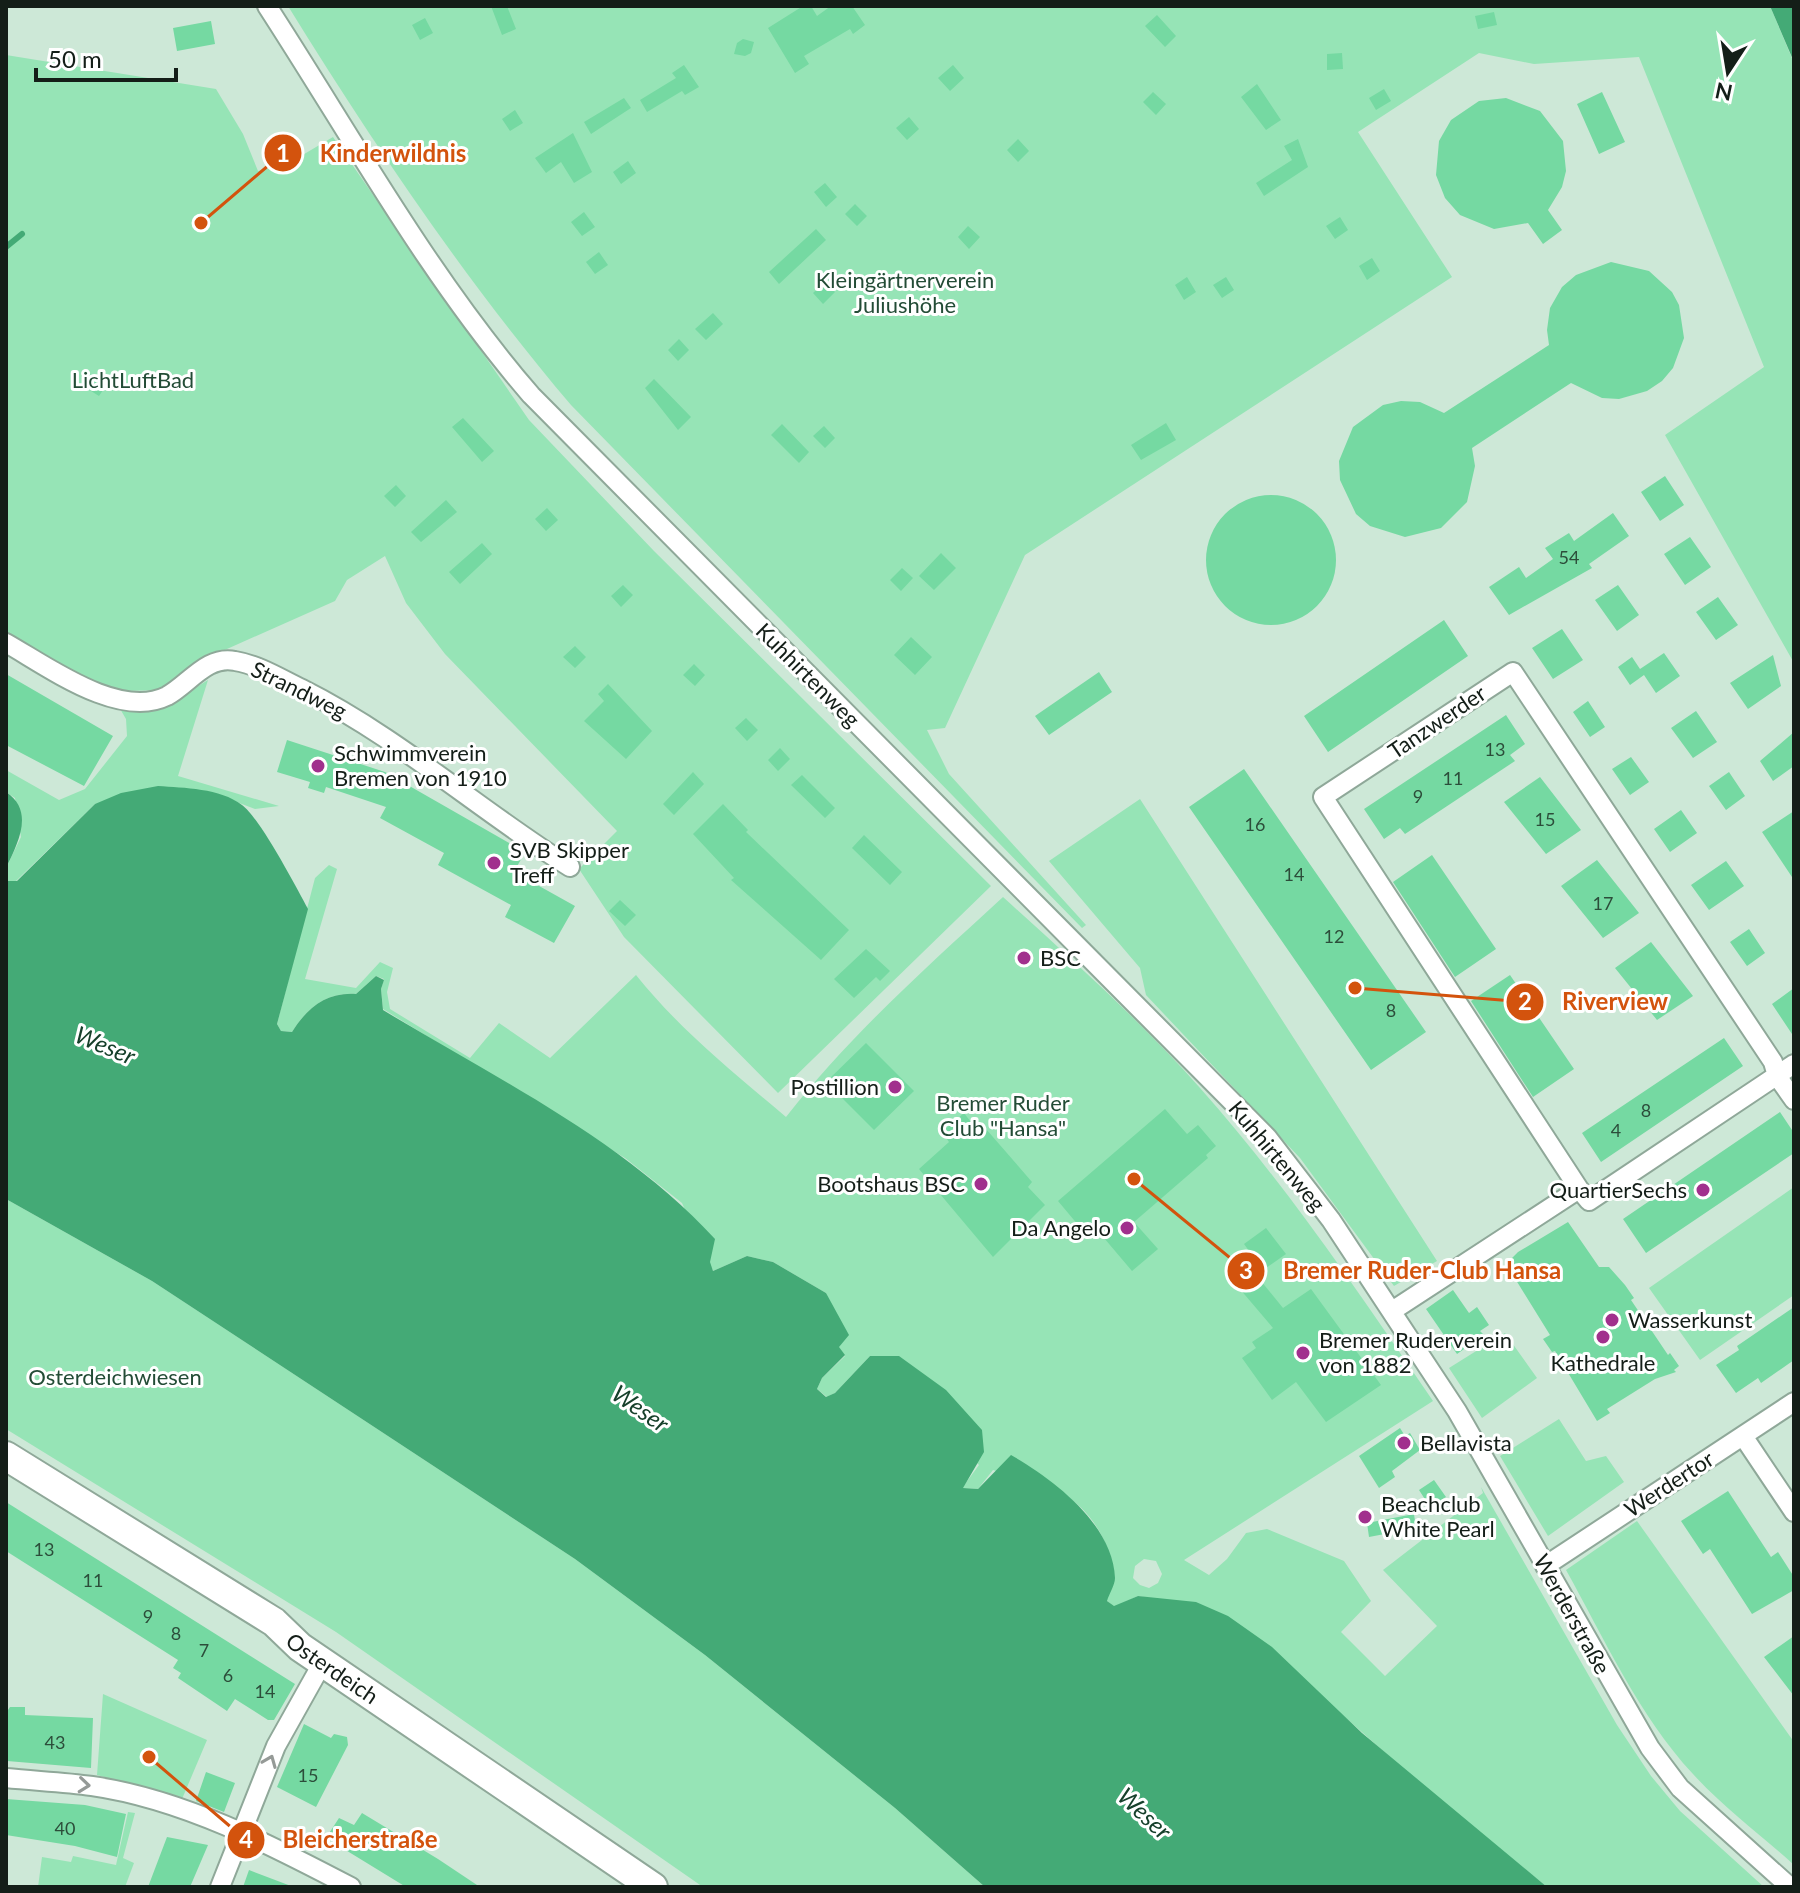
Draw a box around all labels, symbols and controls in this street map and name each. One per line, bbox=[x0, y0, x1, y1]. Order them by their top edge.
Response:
scale bar bbox=[36, 32, 176, 82]
north arrow bbox=[1688, 32, 1768, 112]
text: 50 m bbox=[48, 44, 102, 73]
text: N bbox=[1713, 77, 1735, 107]
callout: Kinderwildnis bbox=[263, 129, 482, 177]
text: 1 bbox=[276, 138, 290, 167]
text: Kinderwildnis bbox=[320, 138, 466, 167]
park label: Kleingärtnerverein Juliushöhe bbox=[816, 266, 994, 318]
park label: LichtLuftBad bbox=[72, 366, 194, 393]
house number: 54 bbox=[1559, 546, 1579, 568]
street label: Kuhhirtenweg bbox=[751, 617, 866, 732]
street label: Strandweg bbox=[247, 655, 351, 724]
street label: Tanzwerder bbox=[1383, 679, 1491, 764]
house number: 13 bbox=[1485, 738, 1505, 760]
place label: Schwimmverein Bremen von 1910 bbox=[334, 739, 507, 791]
marker: Schwimmverein Bremen von 1910 bbox=[309, 757, 327, 775]
house number: 11 bbox=[1443, 767, 1463, 789]
house number: 9 bbox=[1413, 785, 1423, 807]
house number: 15 bbox=[1535, 808, 1555, 830]
house number: 16 bbox=[1245, 813, 1265, 835]
place label: SVB Skipper Treff bbox=[510, 836, 629, 888]
marker: SVB Skipper Treff bbox=[485, 854, 503, 872]
house number: 14 bbox=[1284, 863, 1304, 885]
house number: 17 bbox=[1593, 892, 1613, 914]
house number: 12 bbox=[1324, 925, 1344, 947]
place label: BSC bbox=[1040, 944, 1081, 971]
marker: BSC bbox=[1015, 949, 1033, 967]
callout: Riverview bbox=[1505, 978, 1684, 1026]
text: 2 bbox=[1518, 986, 1532, 1015]
text: Riverview bbox=[1562, 986, 1669, 1015]
house number: 8 bbox=[1386, 999, 1396, 1021]
water label: Weser bbox=[71, 1019, 141, 1070]
place label: Postillion bbox=[790, 1073, 879, 1100]
marker: Postillion bbox=[886, 1078, 904, 1096]
park label: Bremer Ruder Club "Hansa" bbox=[936, 1089, 1070, 1141]
street label: Kuhhirtenweg bbox=[1223, 1095, 1331, 1216]
house number: 8 bbox=[1641, 1099, 1651, 1121]
house number: 4 bbox=[1611, 1119, 1621, 1141]
place label: Bootshaus BSC bbox=[817, 1170, 965, 1197]
marker: Bootshaus BSC bbox=[972, 1175, 990, 1193]
place label: QuartierSechs bbox=[1549, 1176, 1687, 1203]
marker: QuartierSechs bbox=[1694, 1181, 1712, 1199]
place label: Da Angelo bbox=[1011, 1214, 1111, 1241]
marker: Da Angelo bbox=[1118, 1219, 1136, 1237]
callout: Bremer Ruder-Club Hansa bbox=[1226, 1247, 1577, 1295]
text: 3 bbox=[1239, 1255, 1253, 1284]
text: Bremer Ruder-Club Hansa bbox=[1283, 1255, 1561, 1284]
place label: Wasserkunst bbox=[1628, 1306, 1752, 1333]
marker: Wasserkunst bbox=[1603, 1311, 1621, 1329]
place label: Bremer Ruderverein von 1882 bbox=[1319, 1326, 1512, 1378]
marker: Kathedrale bbox=[1594, 1328, 1612, 1346]
marker: Bremer Ruderverein von 1882 bbox=[1294, 1344, 1312, 1362]
place label: Kathedrale bbox=[1551, 1349, 1655, 1376]
park label: Osterdeichwiesen bbox=[28, 1363, 202, 1390]
water label: Weser bbox=[607, 1378, 675, 1438]
place label: Bellavista bbox=[1420, 1429, 1512, 1456]
marker: Bellavista bbox=[1395, 1434, 1413, 1452]
street label: Werdertor bbox=[1619, 1445, 1718, 1522]
place label: Beachclub White Pearl bbox=[1381, 1490, 1495, 1542]
marker: Beachclub White Pearl bbox=[1356, 1508, 1374, 1526]
house number: 13 bbox=[34, 1538, 54, 1560]
street label: Werderstraße bbox=[1528, 1549, 1617, 1679]
house number: 11 bbox=[83, 1569, 103, 1591]
house number: 9 bbox=[143, 1605, 153, 1627]
house number: 8 bbox=[171, 1622, 181, 1644]
street label: Osterdeich bbox=[281, 1627, 384, 1709]
house number: 7 bbox=[199, 1639, 209, 1661]
house number: 6 bbox=[223, 1664, 233, 1686]
house number: 14 bbox=[255, 1680, 275, 1702]
house number: 43 bbox=[45, 1731, 65, 1753]
one-way arrow bbox=[260, 1755, 277, 1769]
house number: 15 bbox=[298, 1764, 318, 1786]
one-way arrow bbox=[78, 1777, 91, 1794]
water label: Weser bbox=[1112, 1781, 1178, 1845]
callout: Bleicherstraße bbox=[226, 1816, 453, 1864]
house number: 40 bbox=[55, 1817, 75, 1839]
text: 4 bbox=[239, 1824, 253, 1853]
text: Bleicherstraße bbox=[282, 1824, 438, 1853]

